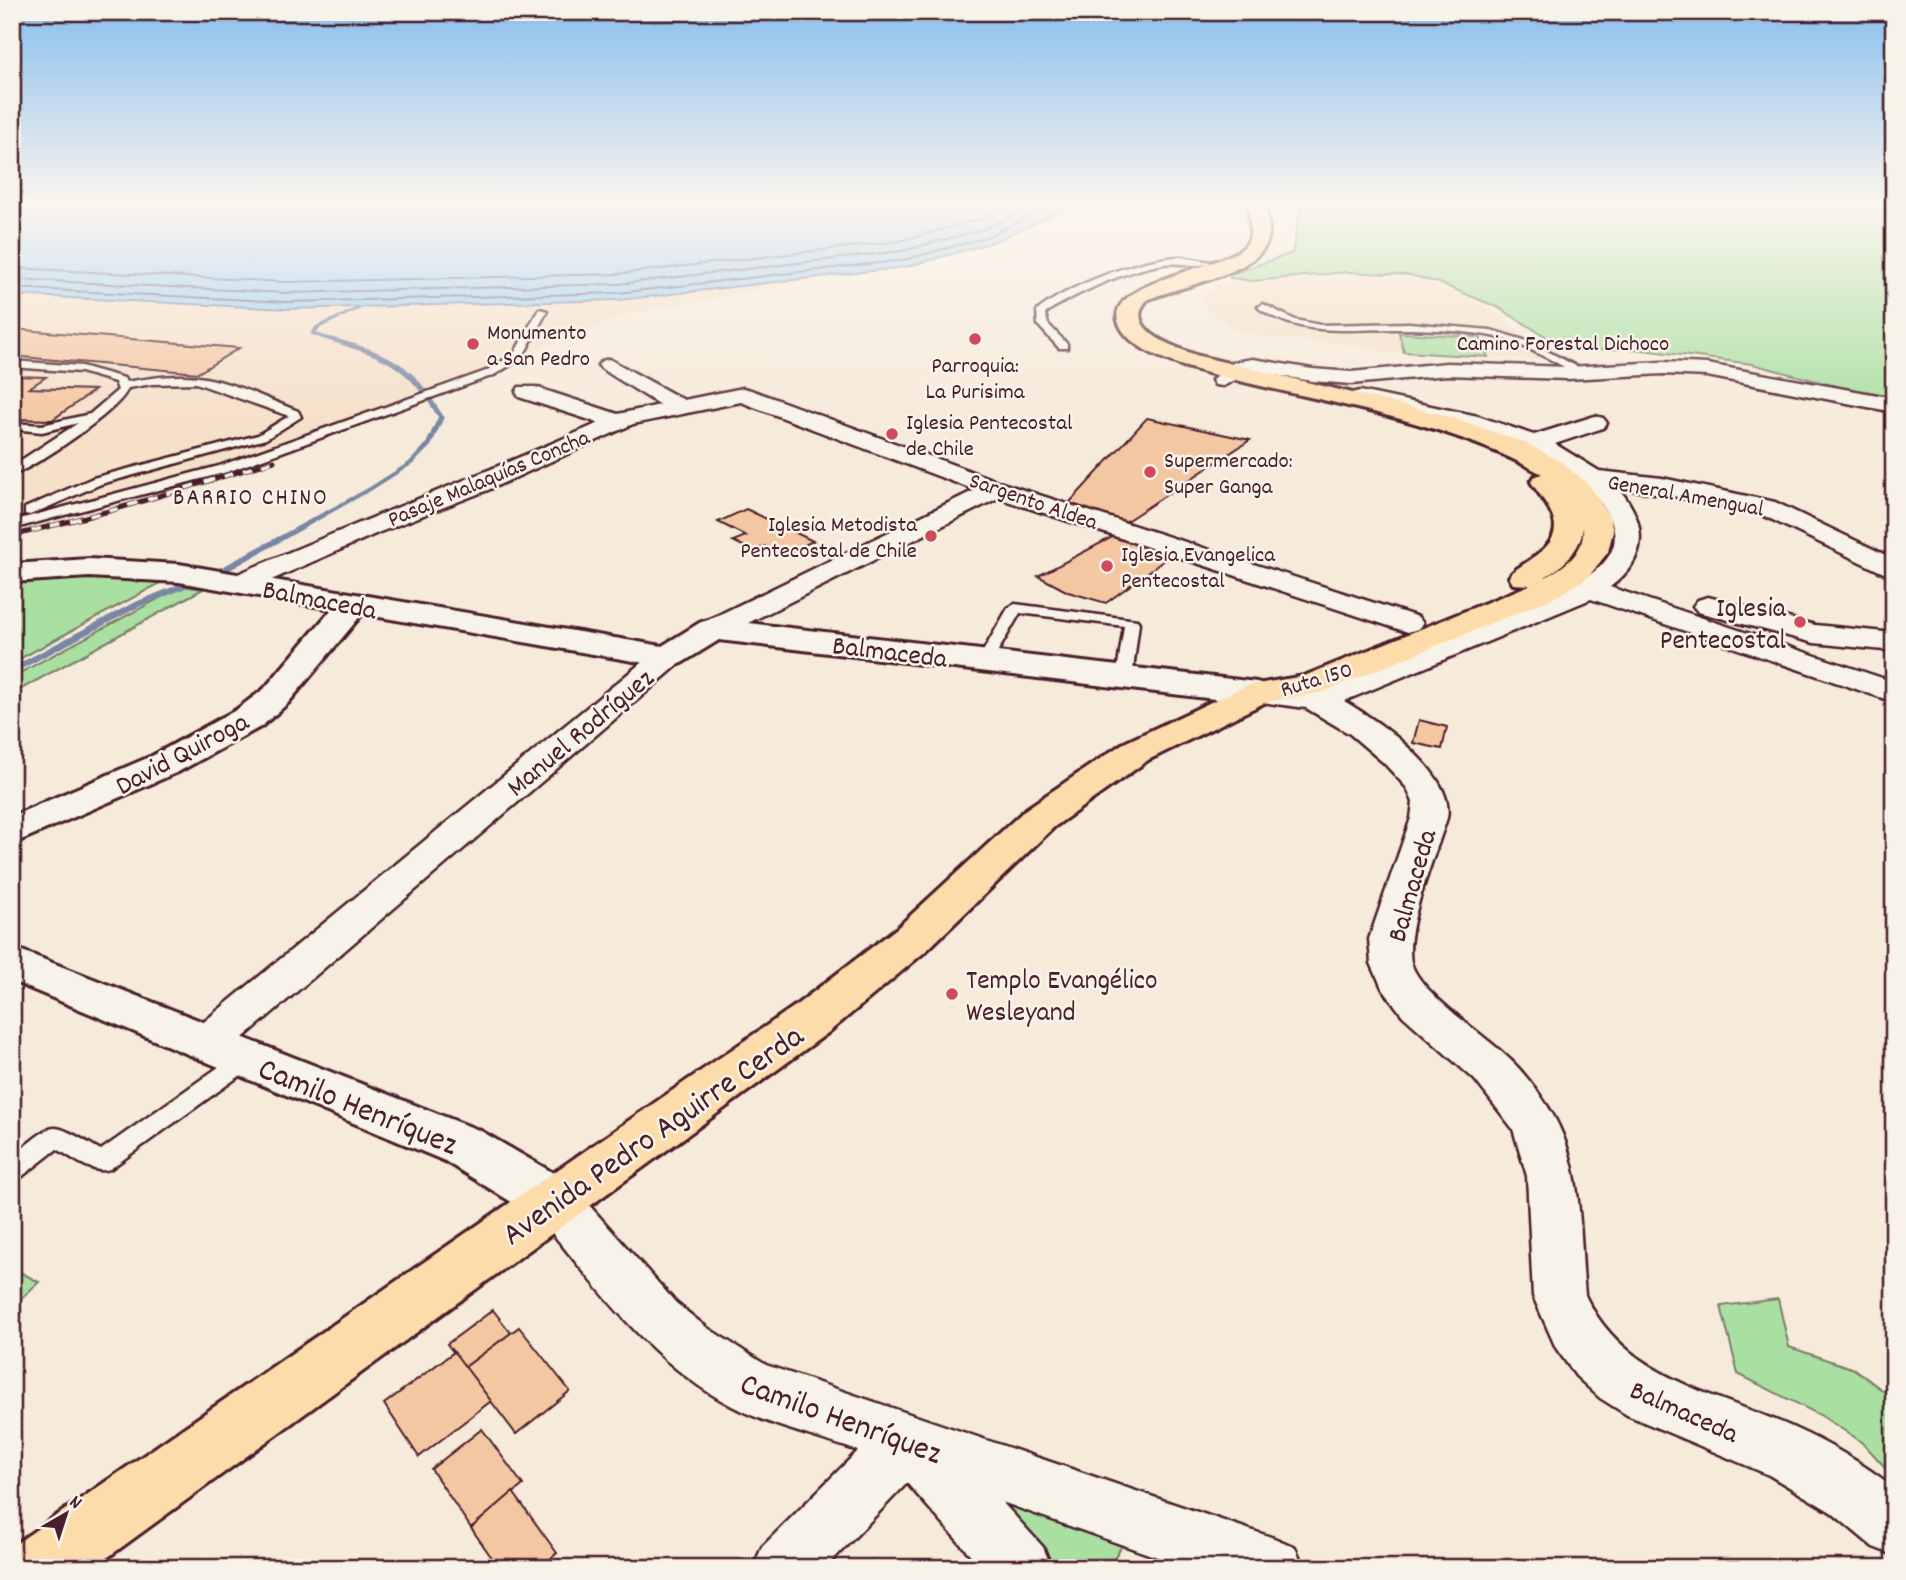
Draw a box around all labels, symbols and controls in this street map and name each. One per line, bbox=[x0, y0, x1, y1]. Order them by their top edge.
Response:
place label: Monumento a San Pedro bbox=[487, 318, 590, 377]
street label: Camino Forestal Dichoco bbox=[1457, 329, 1669, 362]
marker: Parroquia: La Purisima bbox=[967, 331, 983, 347]
marker: Monumento a San Pedro bbox=[465, 336, 481, 352]
place label: Parroquia: La Purisima bbox=[925, 351, 1026, 410]
place label: Iglesia Pentecostal de Chile bbox=[906, 408, 1073, 467]
street label: Pasaje Malaquías Concha bbox=[383, 422, 597, 538]
marker: Iglesia Pentecostal de Chile bbox=[884, 426, 900, 442]
place label: Supermercado: Super Ganga bbox=[1164, 446, 1293, 505]
marker: Supermercado: Super Ganga bbox=[1142, 464, 1158, 480]
street label: Sargento Aldea bbox=[964, 466, 1103, 541]
street label: General Amengual bbox=[1605, 467, 1767, 527]
district label: BARRIO CHINO bbox=[173, 482, 329, 516]
place label: Iglesia Metodista Pentecostal de Chile bbox=[740, 510, 918, 569]
marker: Iglesia Metodista Pentecostal de Chile bbox=[923, 528, 939, 544]
place label: Iglesia Evangelica Pentecostal bbox=[1121, 540, 1276, 599]
marker: Iglesia Evangelica Pentecostal bbox=[1099, 558, 1115, 574]
street label: Balmaceda bbox=[259, 572, 380, 634]
place label: Iglesia Pentecostal bbox=[1660, 591, 1787, 663]
marker: Iglesia Pentecostal bbox=[1792, 614, 1808, 630]
street label: Balmaceda bbox=[830, 628, 950, 682]
street label: Ruta 150 bbox=[1277, 655, 1357, 708]
street label: Manuel Rodríguez bbox=[500, 661, 665, 809]
street label: David Quiroga bbox=[110, 704, 258, 808]
street label: Balmaceda bbox=[1380, 825, 1450, 947]
place label: Templo Evangélico Wesleyand bbox=[966, 963, 1158, 1035]
marker: Templo Evangélico Wesleyand bbox=[944, 986, 960, 1002]
street label: Avenida Pedro Aguirre Cerda bbox=[494, 1015, 815, 1260]
street label: Camilo Henríquez bbox=[250, 1048, 464, 1171]
street label: Camilo Henríquez bbox=[733, 1363, 948, 1480]
street label: Balmaceda bbox=[1622, 1373, 1745, 1457]
north arrow bbox=[32, 1478, 102, 1548]
text: N bbox=[62, 1490, 87, 1517]

